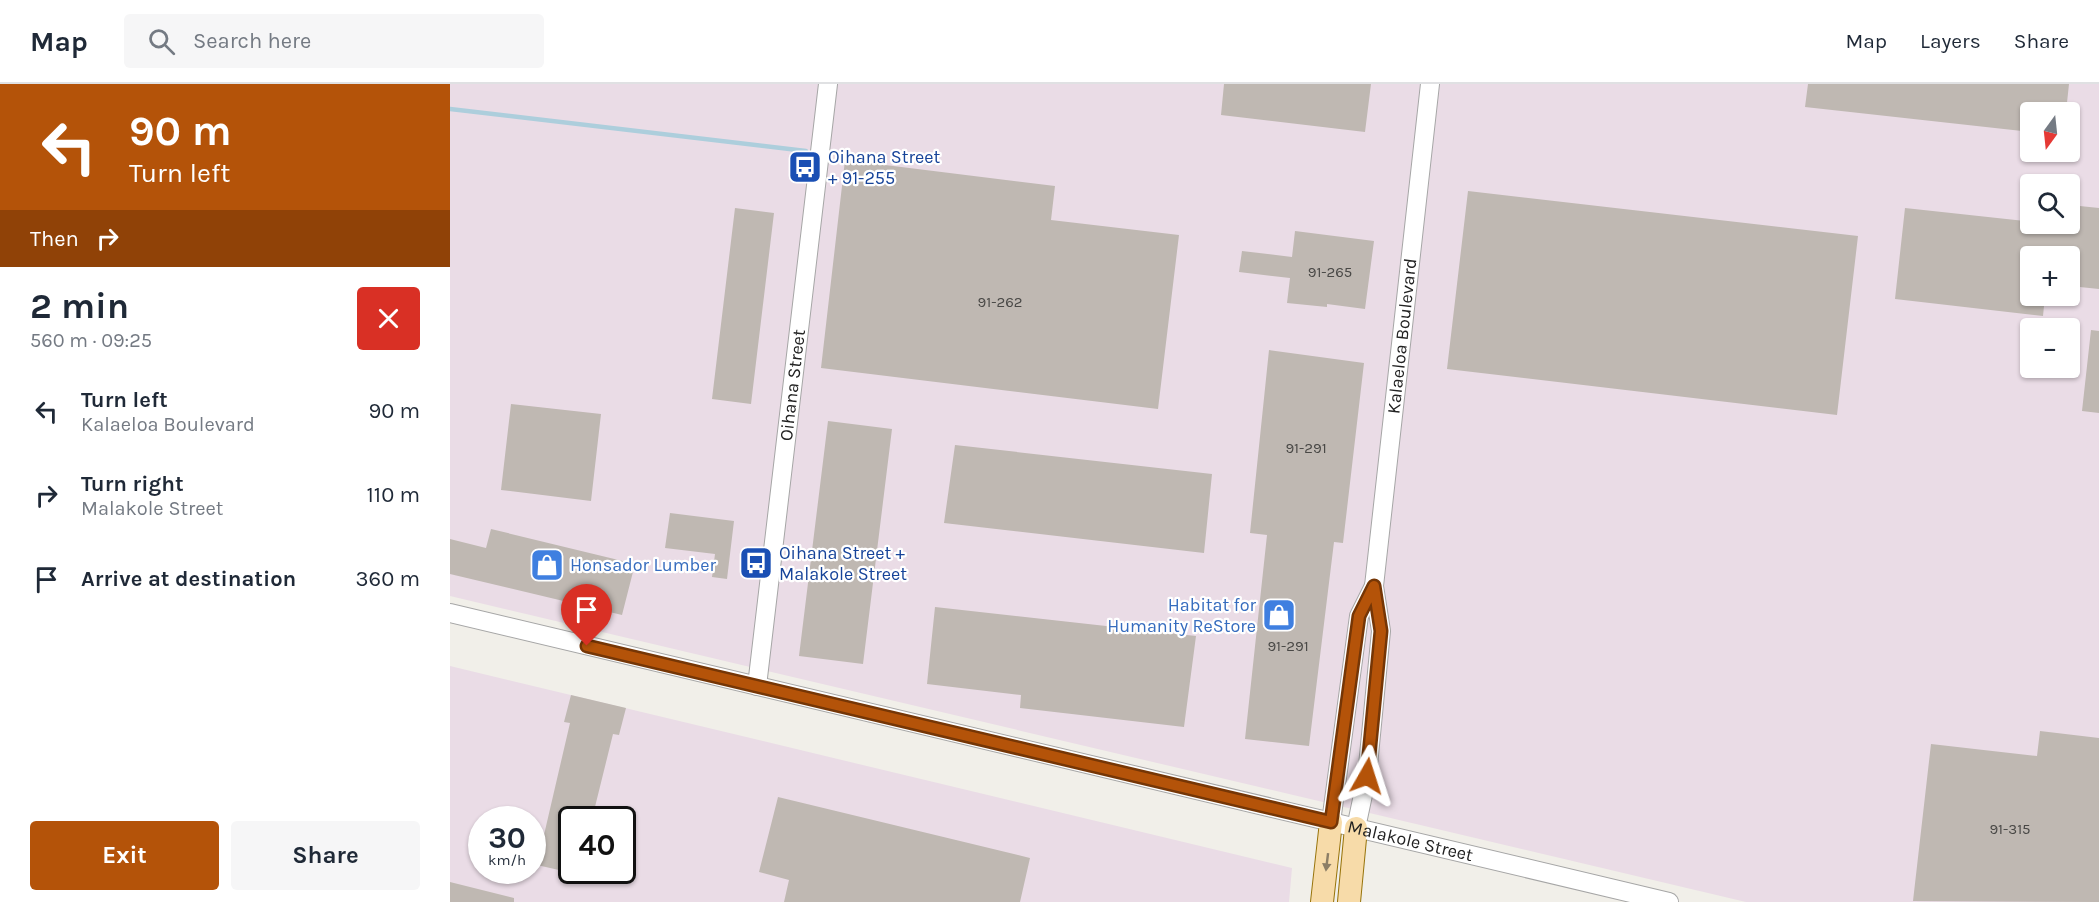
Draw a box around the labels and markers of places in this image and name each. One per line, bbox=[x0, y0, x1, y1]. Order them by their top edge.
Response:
place label: Oihana Street + 91-255 bbox=[828, 146, 940, 189]
bus stop icon: Oihana Street + 91-255 bbox=[787, 149, 823, 185]
place label: Oihana Street + Malakole Street bbox=[779, 542, 907, 585]
bus stop icon: Oihana Street + Malakole Street bbox=[738, 545, 774, 581]
shop icon: Honsador Lumber bbox=[529, 547, 565, 583]
place label: Honsador Lumber bbox=[570, 554, 716, 576]
pin bbox=[561, 584, 612, 646]
place label: Habitat for Humanity ReStore bbox=[1107, 594, 1256, 637]
shop icon: Habitat for Humanity ReStore bbox=[1261, 597, 1297, 633]

